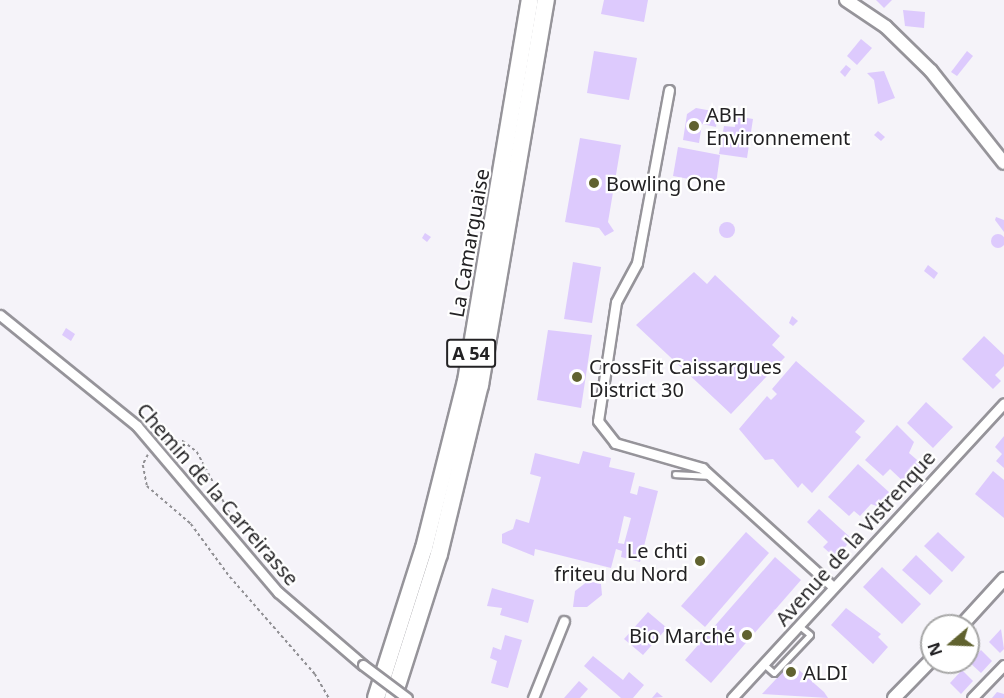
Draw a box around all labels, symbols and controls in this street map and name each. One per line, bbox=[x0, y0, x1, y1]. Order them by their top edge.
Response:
place label: ABH Environnement bbox=[706, 102, 850, 149]
marker: ABH Environnement bbox=[687, 119, 701, 133]
street label: La Camarguaise bbox=[444, 167, 494, 319]
place label: Bowling One bbox=[606, 171, 726, 195]
marker: Bowling One bbox=[587, 176, 601, 190]
road number: A 54 bbox=[446, 338, 496, 368]
place label: CrossFit Caissargues District 30 bbox=[589, 354, 782, 401]
marker: CrossFit Caissargues District 30 bbox=[570, 370, 584, 384]
street label: Chemin de la Carreirasse bbox=[132, 398, 304, 590]
street label: Avenue de la Vistrenque bbox=[770, 446, 940, 630]
place label: Le chti friteu du Nord bbox=[554, 538, 688, 585]
marker: Le chti friteu du Nord bbox=[693, 554, 707, 568]
north arrow bbox=[920, 614, 980, 674]
place label: Bio Marché bbox=[629, 623, 735, 647]
marker: Bio Marché bbox=[740, 628, 754, 642]
text: N bbox=[922, 639, 947, 659]
place label: ALDI bbox=[803, 660, 848, 684]
marker: ALDI bbox=[784, 665, 798, 679]

